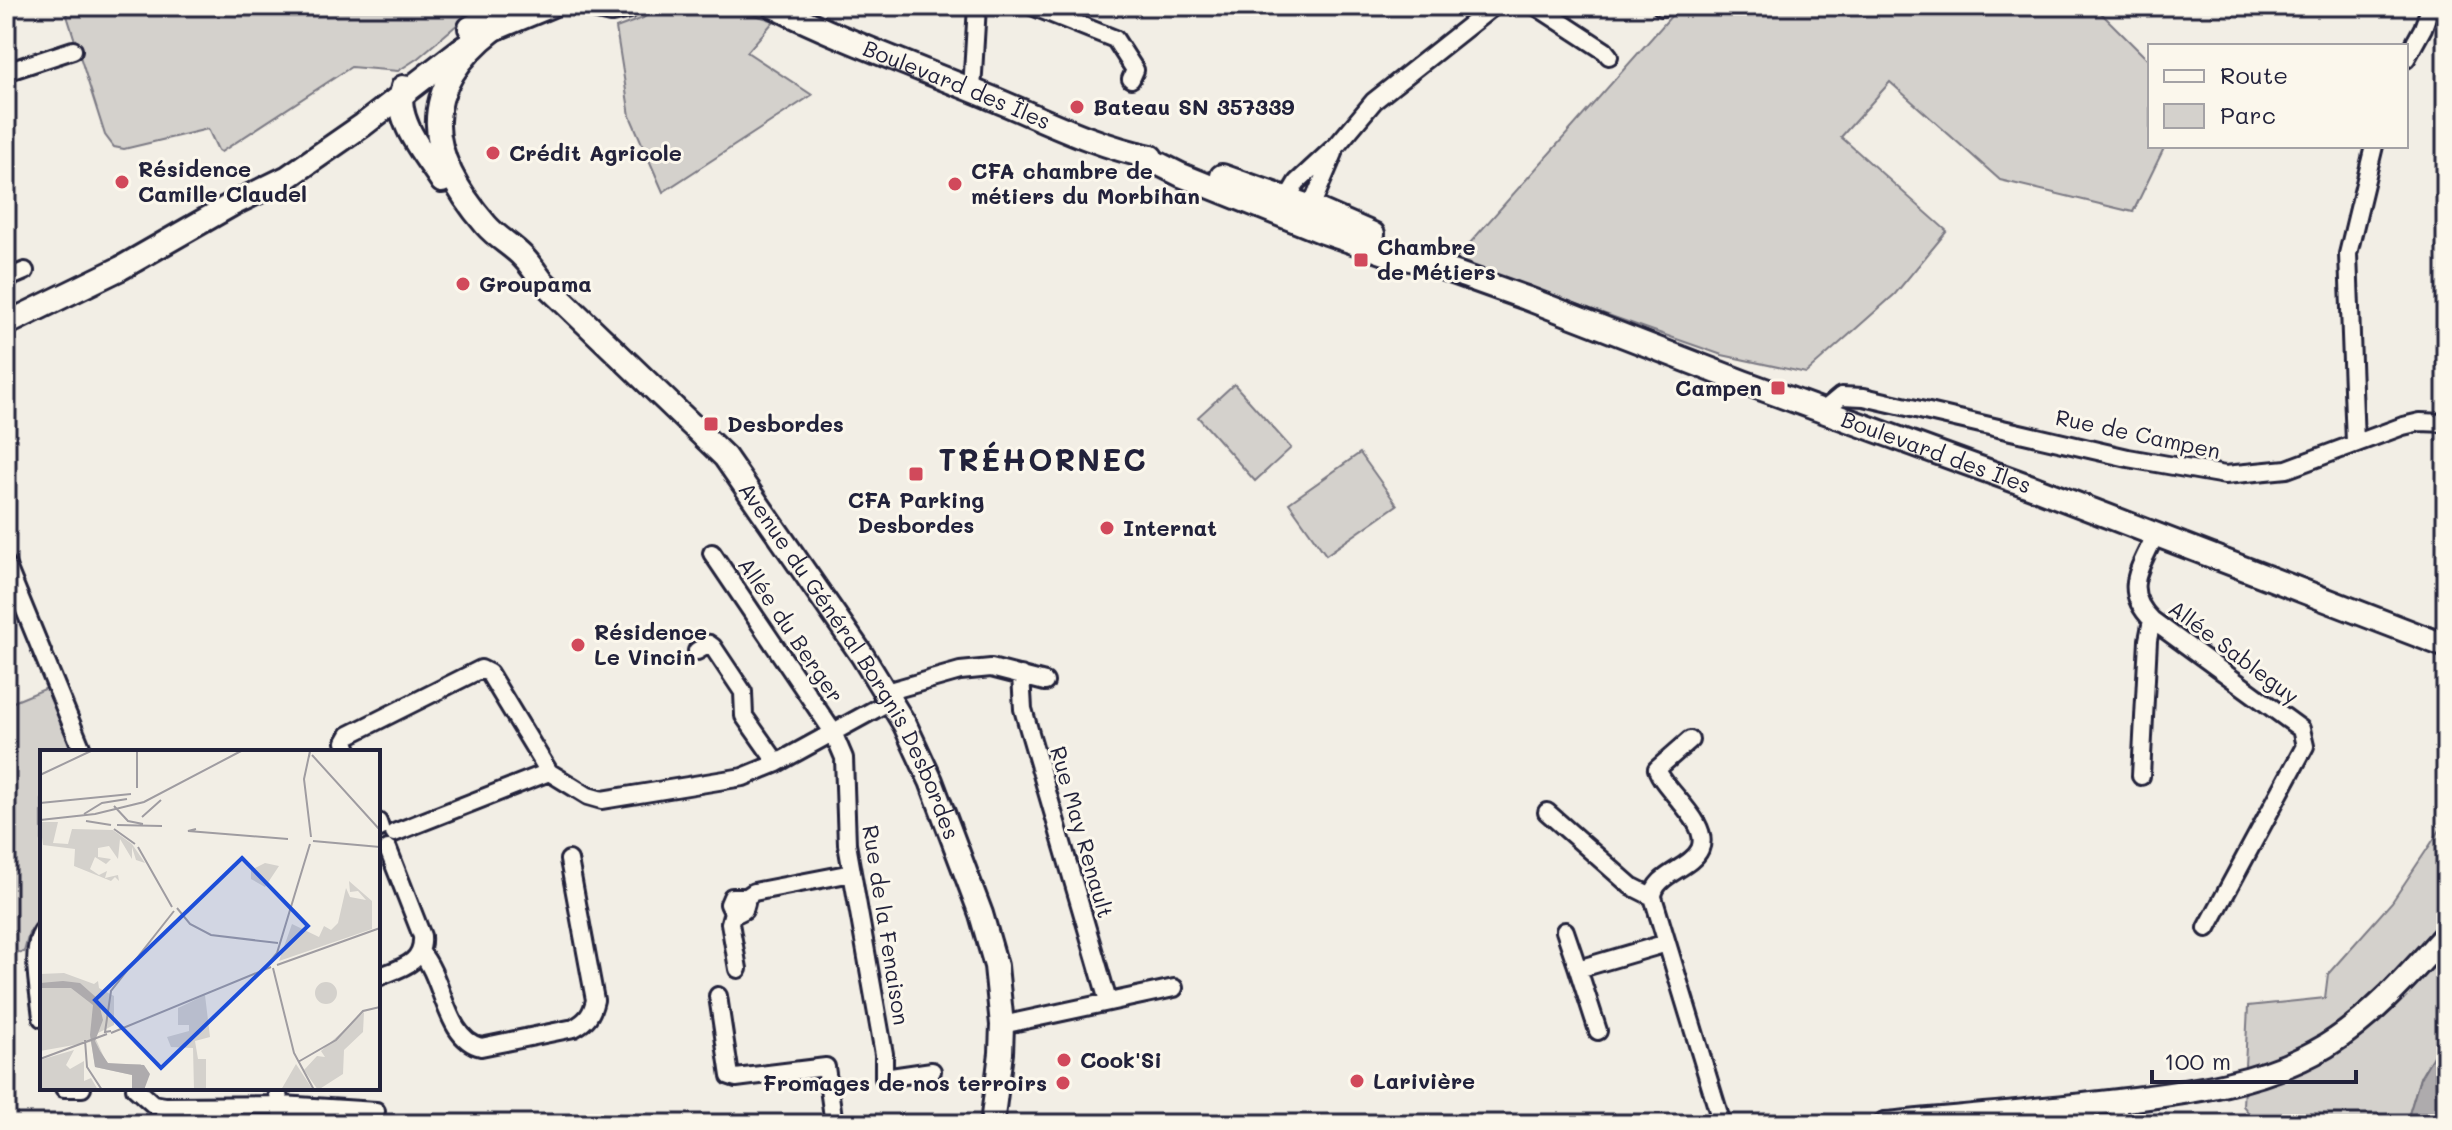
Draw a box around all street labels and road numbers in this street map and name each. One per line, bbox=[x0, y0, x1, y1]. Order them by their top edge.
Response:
street label: Boulevard des Îles bbox=[859, 33, 1055, 136]
street label: Rue de Campen bbox=[2053, 402, 2223, 465]
street label: Boulevard des Îles bbox=[1837, 404, 2035, 500]
street label: Avenue du Général Borgnis Desbordes bbox=[733, 476, 967, 843]
street label: Allée du Berger bbox=[732, 551, 851, 708]
street label: Allée Sableguy bbox=[2163, 593, 2305, 710]
street label: Rue May Renault bbox=[1044, 743, 1121, 921]
street label: Rue de la Fenaison bbox=[856, 823, 917, 1027]

